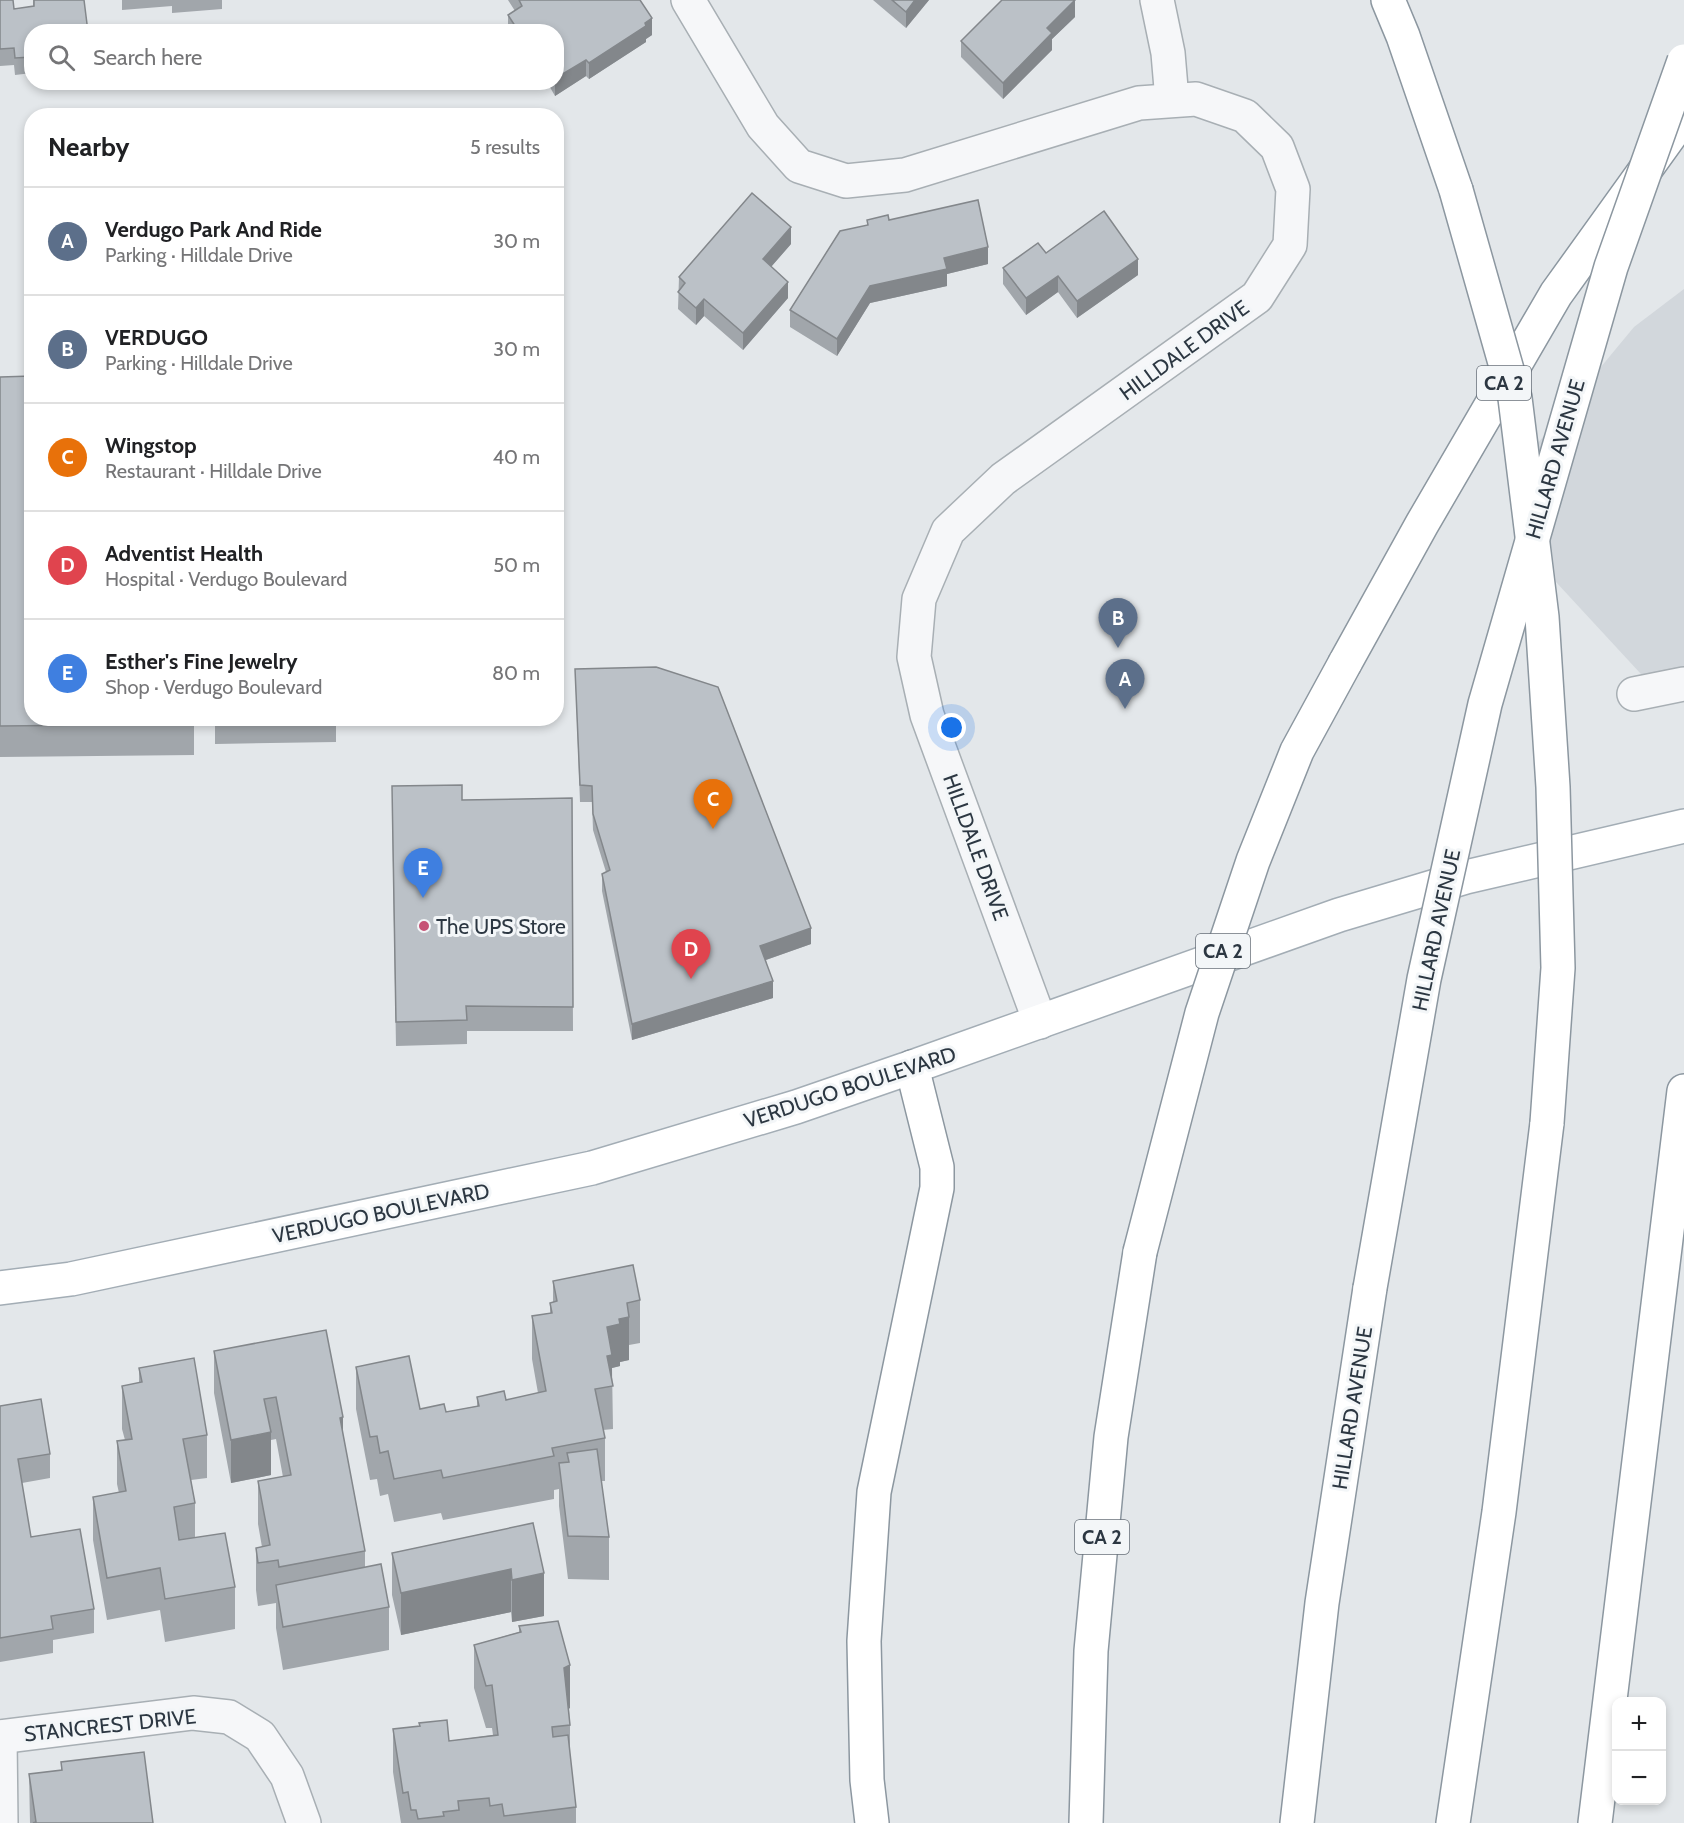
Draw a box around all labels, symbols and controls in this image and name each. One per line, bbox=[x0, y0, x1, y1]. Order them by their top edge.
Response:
search box bbox=[24, 24, 564, 90]
icon: search bbox=[45, 41, 78, 74]
text: Search here bbox=[93, 44, 202, 71]
text: Nearby bbox=[48, 131, 129, 163]
text: 5 results bbox=[470, 135, 540, 159]
text: Verdugo Park And Ride bbox=[105, 216, 322, 243]
text: A bbox=[61, 229, 74, 253]
text: 30 m bbox=[493, 229, 540, 253]
text: Parking · Hilldale Drive bbox=[105, 243, 293, 267]
street label: HILLDALE DRIVE bbox=[1114, 295, 1254, 405]
text: VERDUGO bbox=[105, 324, 208, 351]
text: B bbox=[61, 337, 74, 361]
text: 30 m bbox=[493, 337, 540, 361]
text: Parking · Hilldale Drive bbox=[105, 351, 293, 375]
road number: CA 2 bbox=[1477, 366, 1531, 400]
street label: HILLARD AVENUE bbox=[1520, 376, 1590, 542]
text: Wingstop bbox=[105, 432, 197, 459]
text: C bbox=[61, 445, 74, 469]
text: 40 m bbox=[492, 445, 540, 469]
text: Restaurant · Hilldale Drive bbox=[105, 459, 322, 483]
text: Adventist Health bbox=[105, 540, 263, 567]
text: D bbox=[60, 553, 75, 577]
text: 50 m bbox=[493, 553, 540, 577]
text: Hospital · Verdugo Boulevard bbox=[105, 567, 347, 591]
pin: B bbox=[1098, 598, 1138, 648]
text: Esther's Fine Jewelry bbox=[105, 648, 298, 675]
pin: A bbox=[1106, 660, 1144, 709]
text: E bbox=[62, 661, 73, 685]
text: 80 m bbox=[492, 661, 540, 685]
text: Shop · Verdugo Boulevard bbox=[105, 675, 322, 699]
your location bbox=[937, 713, 966, 742]
street label: HILLDALE DRIVE bbox=[938, 770, 1014, 924]
pin: C bbox=[694, 780, 732, 829]
street label: HILLARD AVENUE bbox=[1407, 847, 1465, 1013]
pin: E bbox=[404, 848, 442, 898]
place label: The UPS Store bbox=[436, 914, 566, 939]
marker: The UPS Store bbox=[417, 919, 431, 933]
pin: D bbox=[672, 930, 710, 979]
road number: CA 2 bbox=[1196, 934, 1250, 968]
street label: VERDUGO BOULEVARD bbox=[741, 1041, 959, 1133]
street label: VERDUGO BOULEVARD bbox=[270, 1178, 492, 1248]
street label: HILLARD AVENUE bbox=[1327, 1325, 1377, 1491]
road number: CA 2 bbox=[1075, 1520, 1129, 1554]
map controls bbox=[1612, 1697, 1666, 1805]
button: + bbox=[1612, 1697, 1666, 1751]
street label: STANCREST DRIVE bbox=[23, 1704, 197, 1746]
button: − bbox=[1612, 1751, 1666, 1805]

